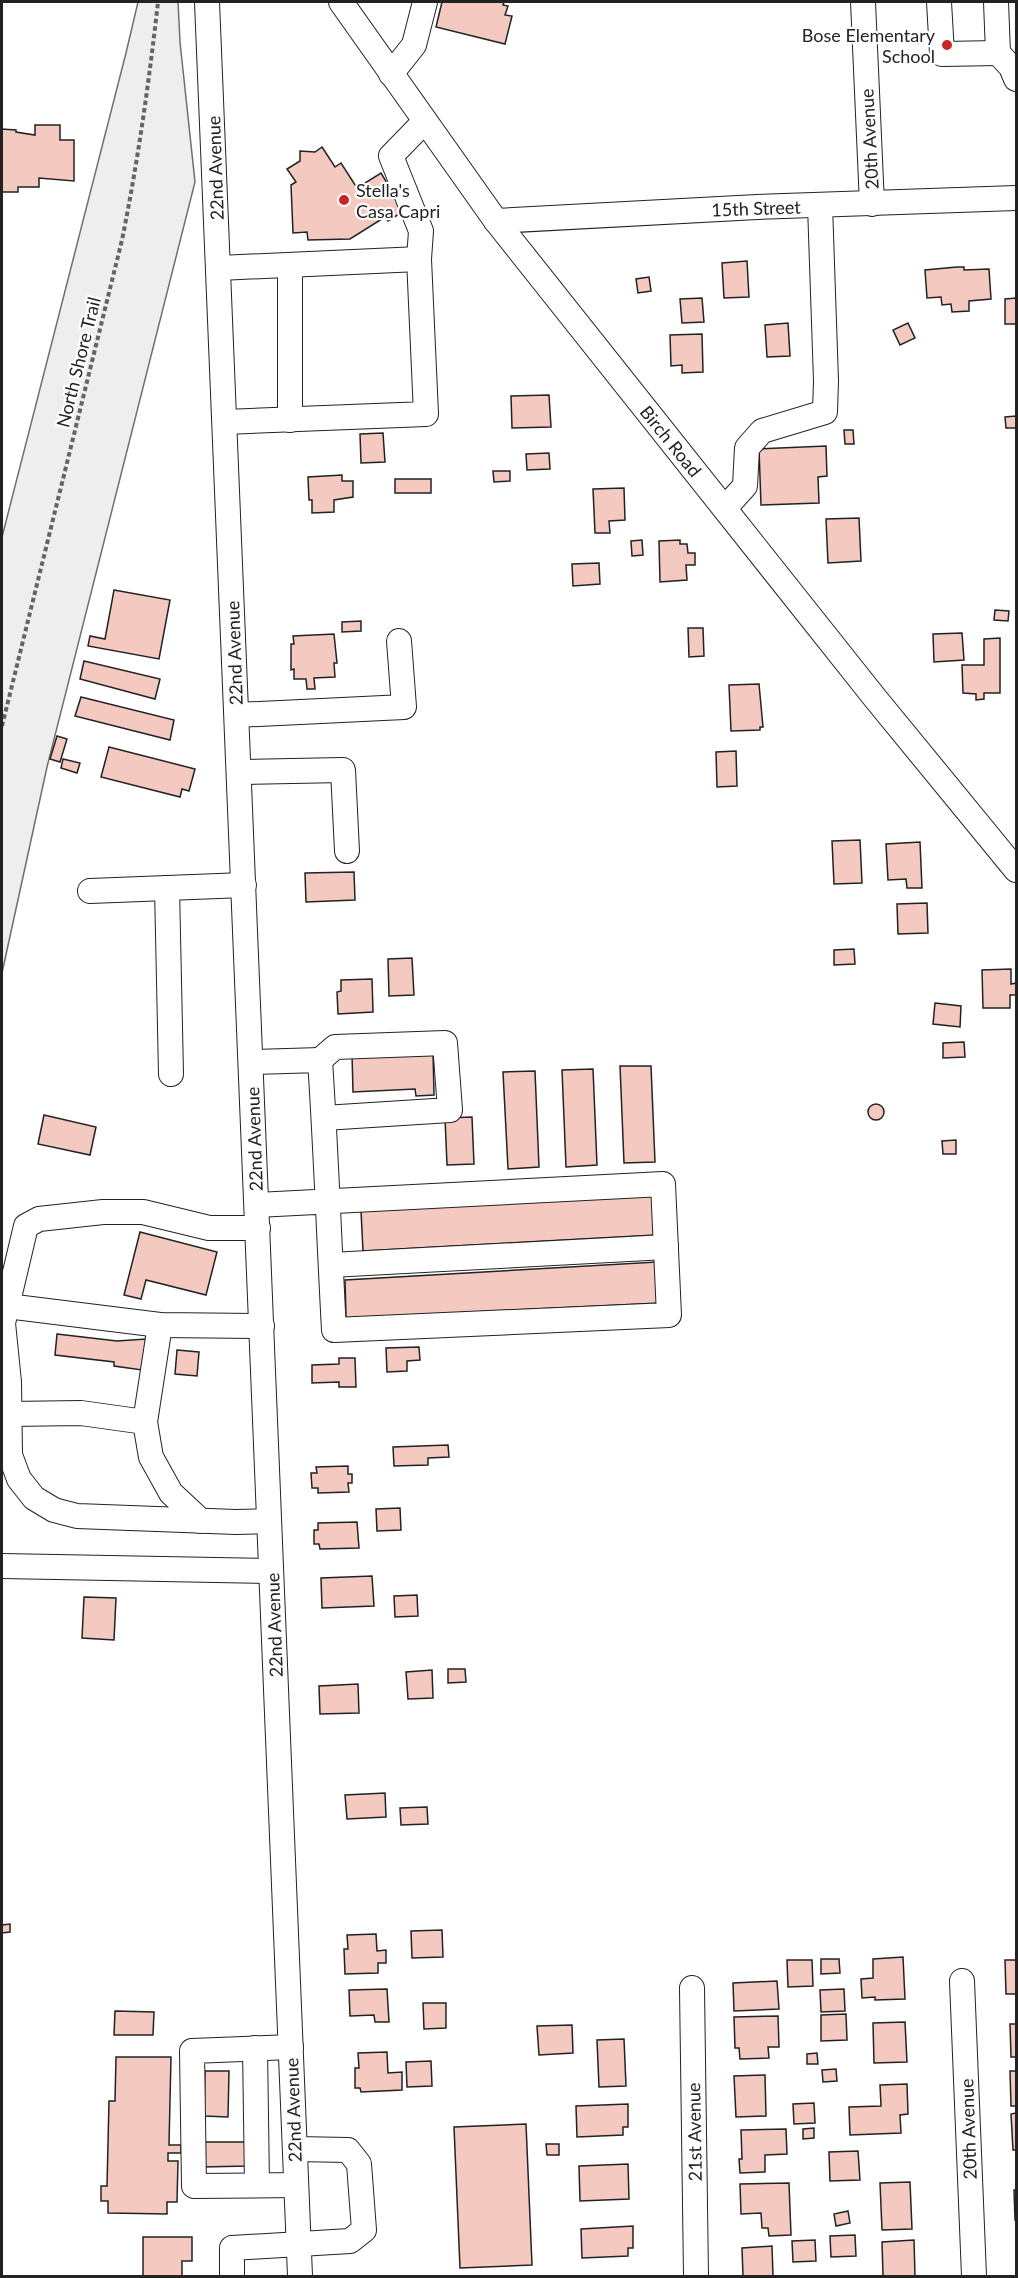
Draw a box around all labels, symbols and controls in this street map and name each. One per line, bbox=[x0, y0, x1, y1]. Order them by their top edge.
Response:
place label: Bose Elementary School bbox=[802, 24, 936, 67]
marker: Bose Elementary School bbox=[940, 38, 954, 52]
street label: 20th Avenue bbox=[855, 88, 883, 190]
street label: 22nd Avenue bbox=[202, 115, 228, 221]
place label: Stella's Casa Capri bbox=[356, 179, 440, 222]
marker: Stella's Casa Capri bbox=[337, 193, 351, 207]
street label: 15th Street bbox=[711, 195, 802, 221]
street label: North Shore Trail bbox=[51, 295, 105, 429]
street label: Birch Road bbox=[636, 401, 706, 481]
street label: 22nd Avenue bbox=[221, 600, 247, 706]
street label: 22nd Avenue bbox=[241, 1086, 267, 1192]
street label: 22nd Avenue bbox=[261, 1572, 287, 1678]
street label: 22nd Avenue bbox=[280, 2057, 306, 2163]
street label: 20th Avenue bbox=[955, 2078, 981, 2180]
street label: 21st Avenue bbox=[682, 2082, 706, 2182]

